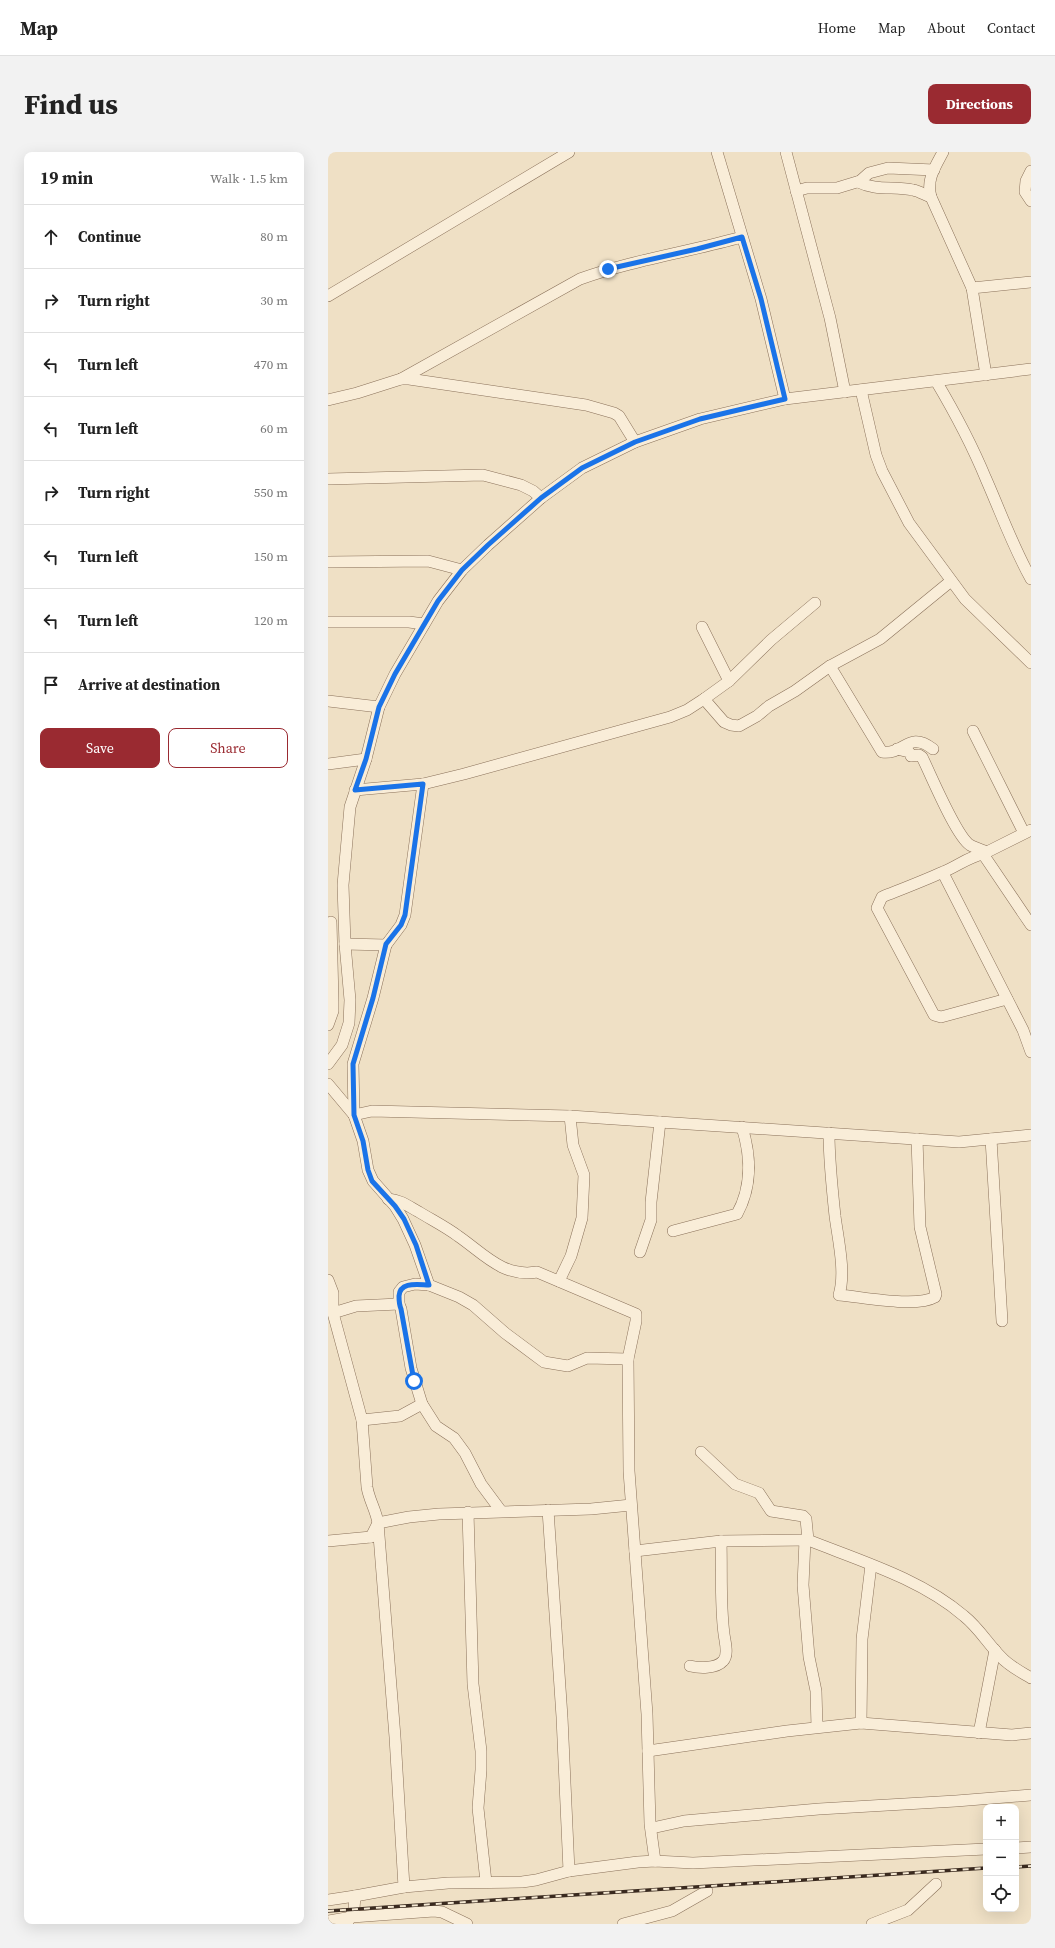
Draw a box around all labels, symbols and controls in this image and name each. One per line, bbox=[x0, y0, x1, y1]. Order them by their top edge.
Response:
text: Map bbox=[20, 15, 58, 41]
text: Home bbox=[818, 18, 856, 38]
text: Map bbox=[878, 18, 905, 38]
text: About bbox=[927, 18, 965, 38]
text: Contact bbox=[987, 18, 1035, 38]
button: Directions bbox=[928, 84, 1031, 124]
text: Find us bbox=[24, 85, 118, 123]
text: 19 min bbox=[40, 166, 93, 190]
text: Walk · 1.5 km bbox=[210, 170, 288, 187]
icon: ahead bbox=[40, 226, 62, 248]
text: Continue bbox=[78, 226, 141, 247]
text: 80 m bbox=[260, 228, 288, 245]
route end bbox=[599, 260, 617, 278]
icon: right bbox=[40, 290, 62, 312]
text: Turn right bbox=[78, 290, 150, 311]
text: 30 m bbox=[260, 292, 288, 309]
icon: left bbox=[40, 354, 62, 376]
text: Turn left bbox=[78, 354, 138, 375]
text: 470 m bbox=[254, 356, 288, 373]
icon: left bbox=[40, 418, 62, 440]
text: Turn left bbox=[78, 418, 138, 439]
text: 60 m bbox=[260, 420, 288, 437]
icon: right bbox=[40, 482, 62, 504]
text: Turn right bbox=[78, 482, 150, 503]
text: 550 m bbox=[254, 484, 288, 501]
icon: left bbox=[40, 546, 62, 568]
text: Turn left bbox=[78, 546, 138, 567]
text: 150 m bbox=[254, 548, 288, 565]
icon: left bbox=[40, 610, 62, 632]
text: Turn left bbox=[78, 610, 138, 631]
text: 120 m bbox=[254, 612, 288, 629]
icon: arrive bbox=[40, 674, 62, 696]
text: Arrive at destination bbox=[78, 674, 220, 695]
button: Save bbox=[40, 728, 160, 768]
button: Share bbox=[168, 728, 288, 768]
route start bbox=[405, 1372, 423, 1390]
map controls bbox=[983, 1804, 1019, 1912]
button: + bbox=[983, 1804, 1019, 1840]
button: − bbox=[983, 1840, 1019, 1876]
button: locate bbox=[983, 1876, 1019, 1912]

